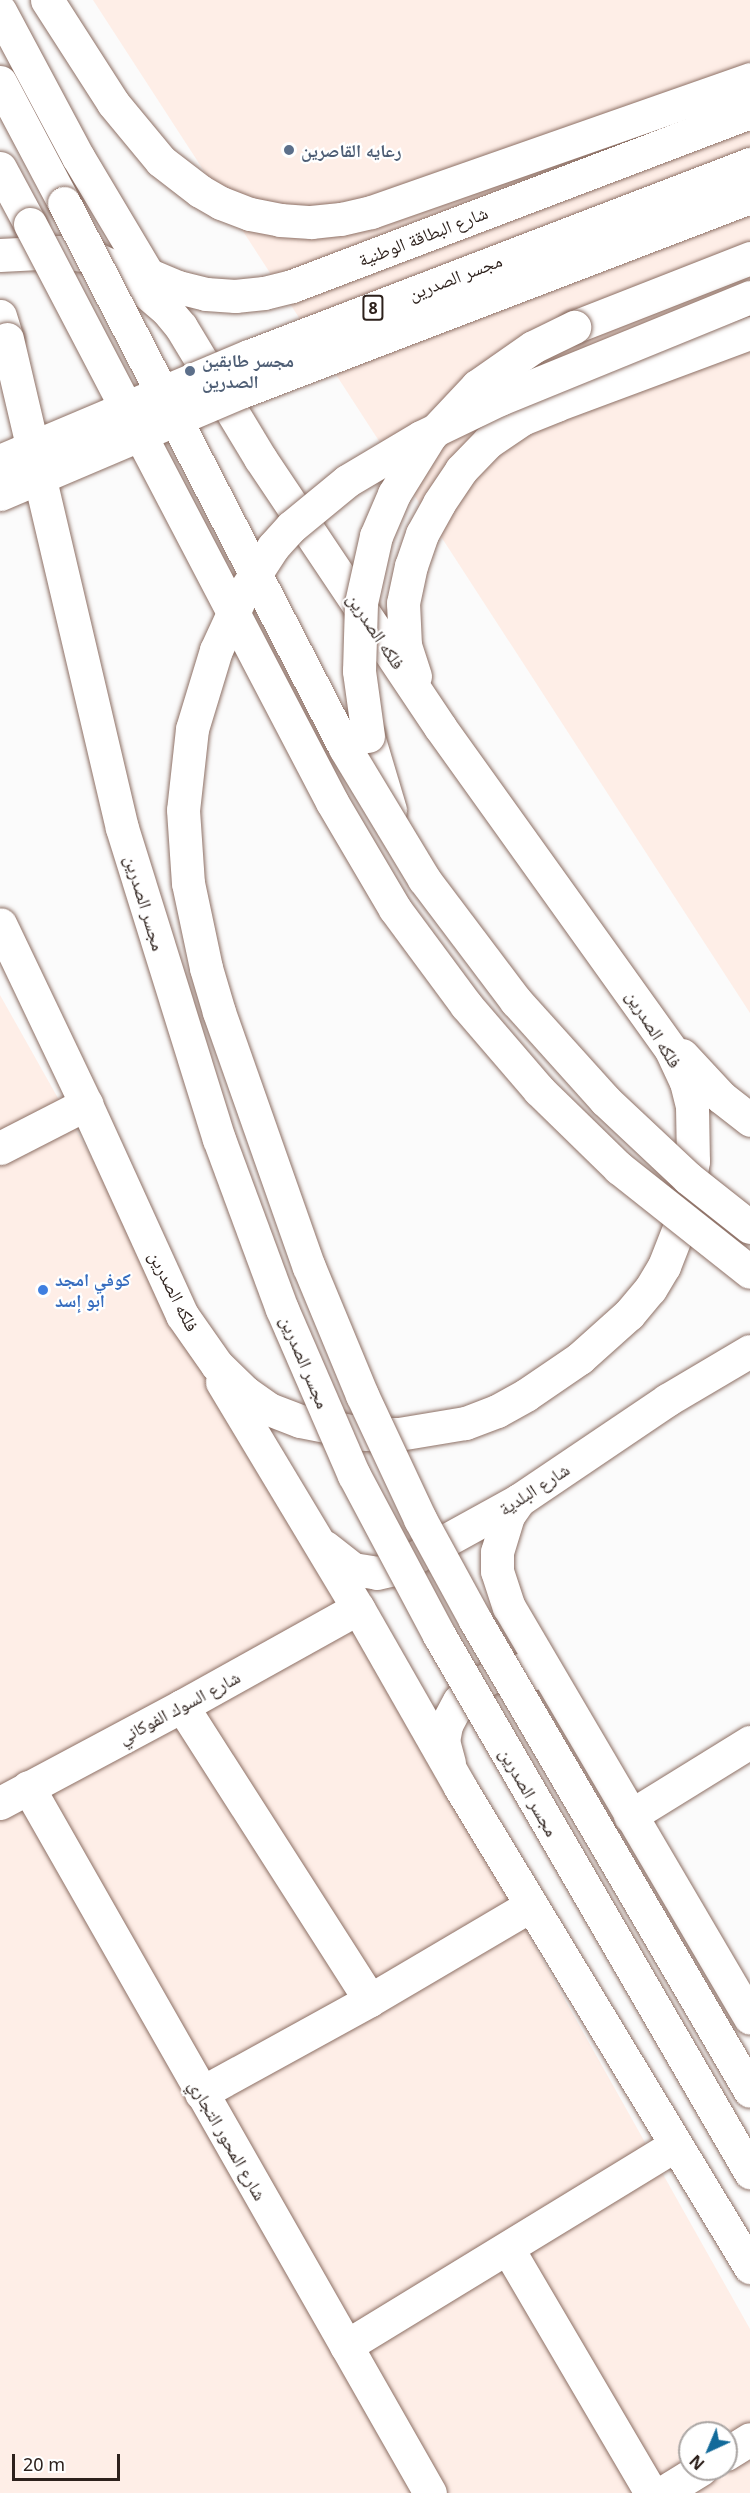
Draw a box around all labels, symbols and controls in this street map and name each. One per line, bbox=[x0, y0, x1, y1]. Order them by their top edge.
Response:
place label: رعايه القاصرين bbox=[301, 139, 402, 161]
marker: رعايه القاصرين bbox=[282, 143, 296, 157]
street label: شارع البطاقة الوطنية bbox=[355, 201, 491, 271]
street label: مجسر الصدرين bbox=[405, 249, 505, 305]
road number: 8 bbox=[361, 295, 385, 321]
place label: مجسر طابقين الصدرين bbox=[202, 350, 294, 392]
marker: مجسر طابقين الصدرين bbox=[183, 364, 197, 378]
street label: فلكه الصدرين bbox=[343, 589, 409, 673]
street label: مجسر الصدرين bbox=[120, 853, 170, 953]
street label: فلكه الصدرين bbox=[622, 986, 686, 1072]
street label: فلكه الصدرين bbox=[145, 1247, 203, 1335]
place label: كوفي امجد ابو إسد bbox=[55, 1269, 131, 1312]
marker: كوفي امجد ابو إسد bbox=[36, 1283, 50, 1297]
street label: مجسر الصدرين bbox=[276, 1313, 334, 1411]
street label: شارع البلدية bbox=[495, 1458, 573, 1520]
street label: شارع السوك الفوكاني bbox=[114, 1666, 244, 1748]
street label: مجسر الصدرين bbox=[495, 1744, 563, 1840]
street label: شارع المحور التجاري bbox=[185, 2076, 271, 2204]
north arrow bbox=[678, 2421, 738, 2481]
scale bar bbox=[15, 2442, 123, 2480]
text: N bbox=[685, 2450, 709, 2475]
text: 20 m bbox=[23, 2452, 65, 2476]

